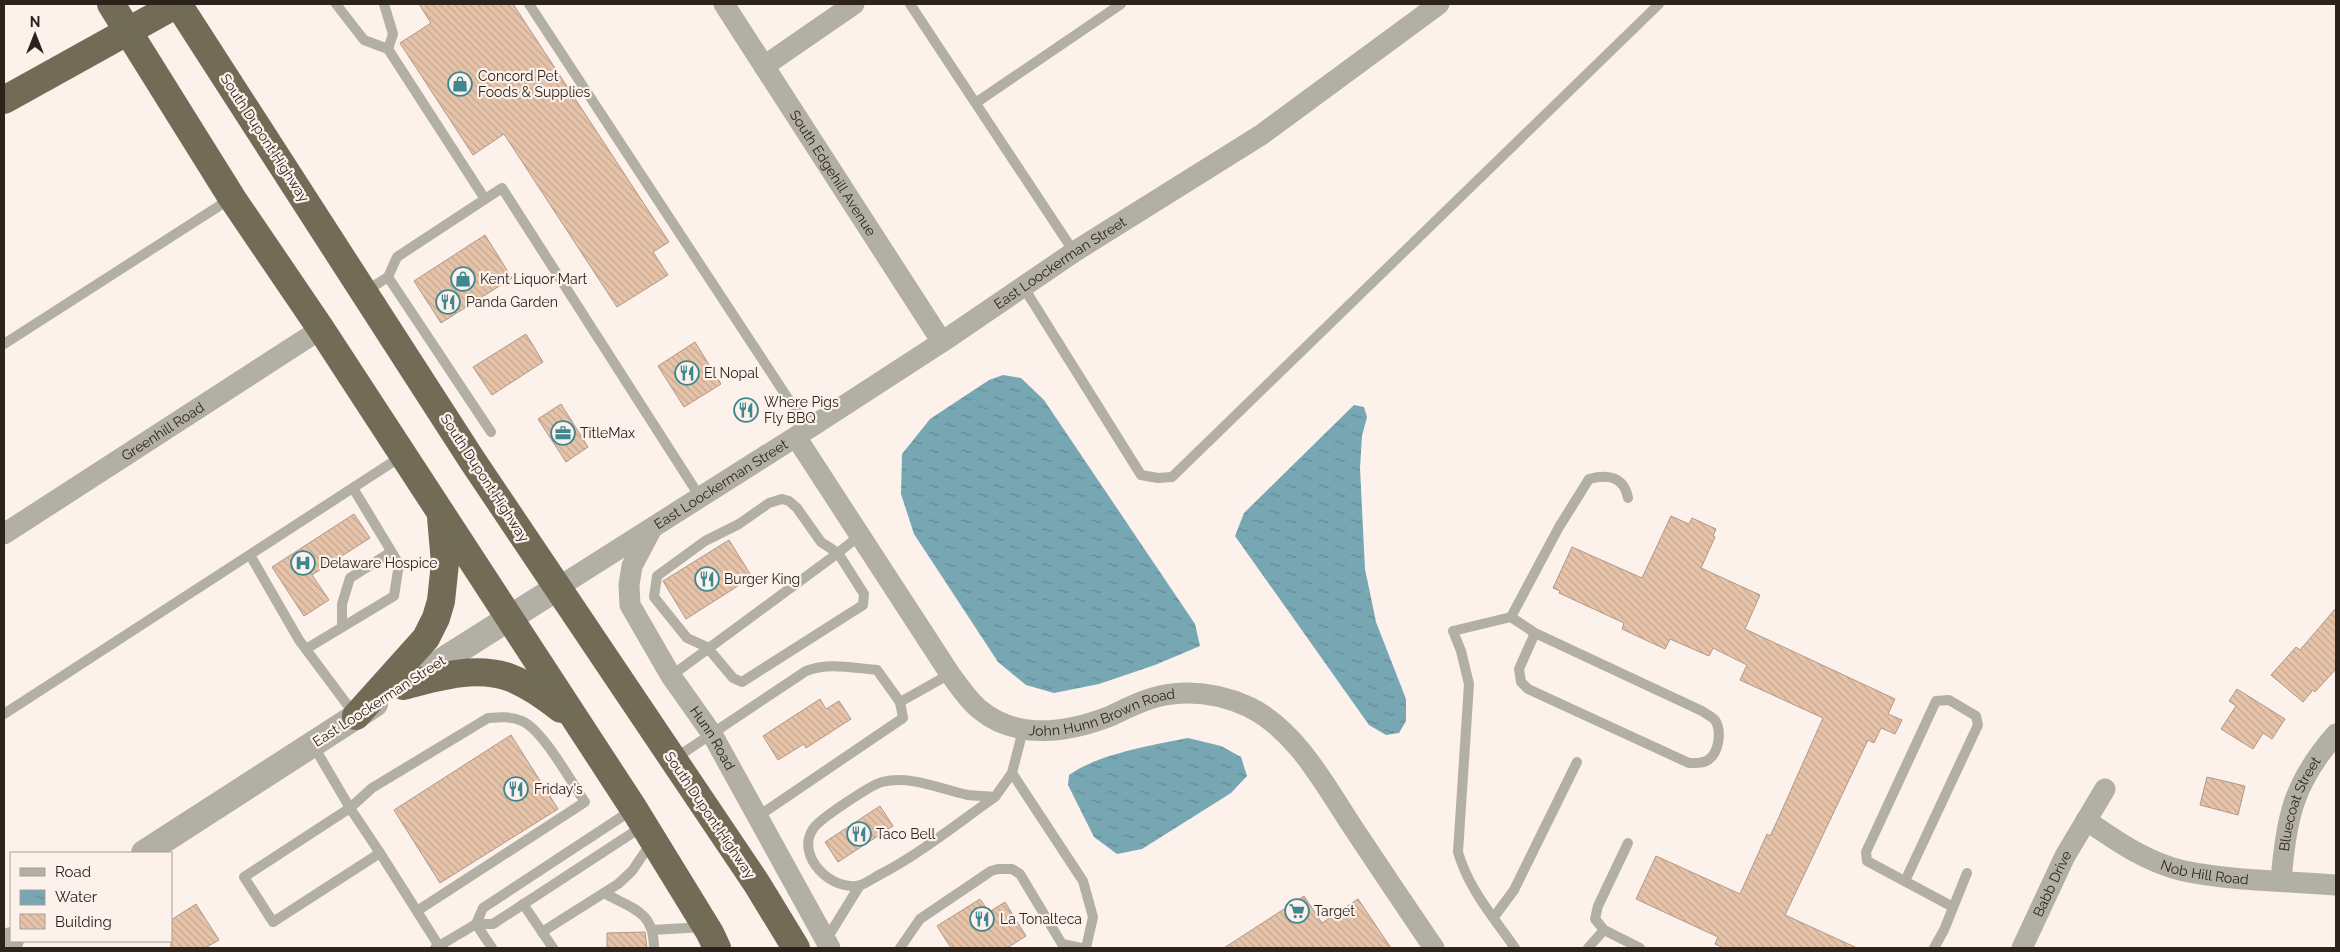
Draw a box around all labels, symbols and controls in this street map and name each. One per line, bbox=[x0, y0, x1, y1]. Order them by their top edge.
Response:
north arrow bbox=[10, 10, 60, 60]
text: N bbox=[30, 14, 40, 30]
place label: Concord Pet Foods & Supplies bbox=[478, 68, 591, 100]
street label: South Dupont Highway bbox=[218, 71, 313, 205]
shop icon: Concord Pet Foods & Supplies bbox=[447, 71, 473, 97]
street label: South Edgehill Avenue bbox=[787, 107, 879, 239]
street label: East Loockerman Street bbox=[991, 213, 1129, 312]
shop icon: Kent Liquor Mart bbox=[450, 266, 476, 292]
place label: Kent Liquor Mart bbox=[480, 271, 588, 287]
restaurant icon: Panda Garden bbox=[435, 289, 461, 315]
place label: Panda Garden bbox=[466, 294, 558, 310]
restaurant icon: El Nopal bbox=[674, 360, 700, 386]
place label: El Nopal bbox=[704, 365, 759, 381]
place label: Where Pigs Fly BBQ bbox=[764, 394, 839, 426]
restaurant icon: Where Pigs Fly BBQ bbox=[733, 397, 759, 423]
street label: Greenhill Road bbox=[118, 399, 207, 464]
street label: South Dupont Highway bbox=[438, 411, 533, 545]
office icon: TitleMax bbox=[550, 420, 576, 446]
place label: TitleMax bbox=[580, 425, 635, 441]
street label: East Loockerman Street bbox=[651, 436, 791, 532]
hospital icon: Delaware Hospice bbox=[290, 550, 316, 576]
place label: Delaware Hospice bbox=[320, 555, 438, 571]
restaurant icon: Burger King bbox=[694, 566, 720, 592]
place label: Burger King bbox=[724, 571, 800, 587]
street label: East Loockerman Street bbox=[310, 652, 448, 750]
street label: John Hunn Brown Road bbox=[1028, 686, 1176, 739]
street label: Hunn Road bbox=[687, 703, 738, 773]
street label: South Dupont Highway bbox=[662, 749, 759, 882]
street label: Bluecoat Street bbox=[2276, 753, 2324, 852]
restaurant icon: Friday's bbox=[503, 776, 529, 802]
place label: Friday's bbox=[534, 781, 583, 797]
restaurant icon: Taco Bell bbox=[846, 821, 872, 847]
place label: Taco Bell bbox=[876, 826, 936, 842]
street label: Babb Drive bbox=[2030, 848, 2074, 919]
legend bbox=[10, 852, 172, 942]
street label: Nob Hill Road bbox=[2159, 857, 2249, 887]
text: Road bbox=[55, 863, 91, 881]
text: Water bbox=[55, 888, 98, 906]
supermarket icon: Target bbox=[1284, 898, 1310, 924]
place label: Target bbox=[1314, 903, 1355, 919]
restaurant icon: La Tonalteca bbox=[969, 906, 995, 932]
place label: La Tonalteca bbox=[1000, 911, 1082, 927]
text: Building bbox=[55, 913, 112, 931]

